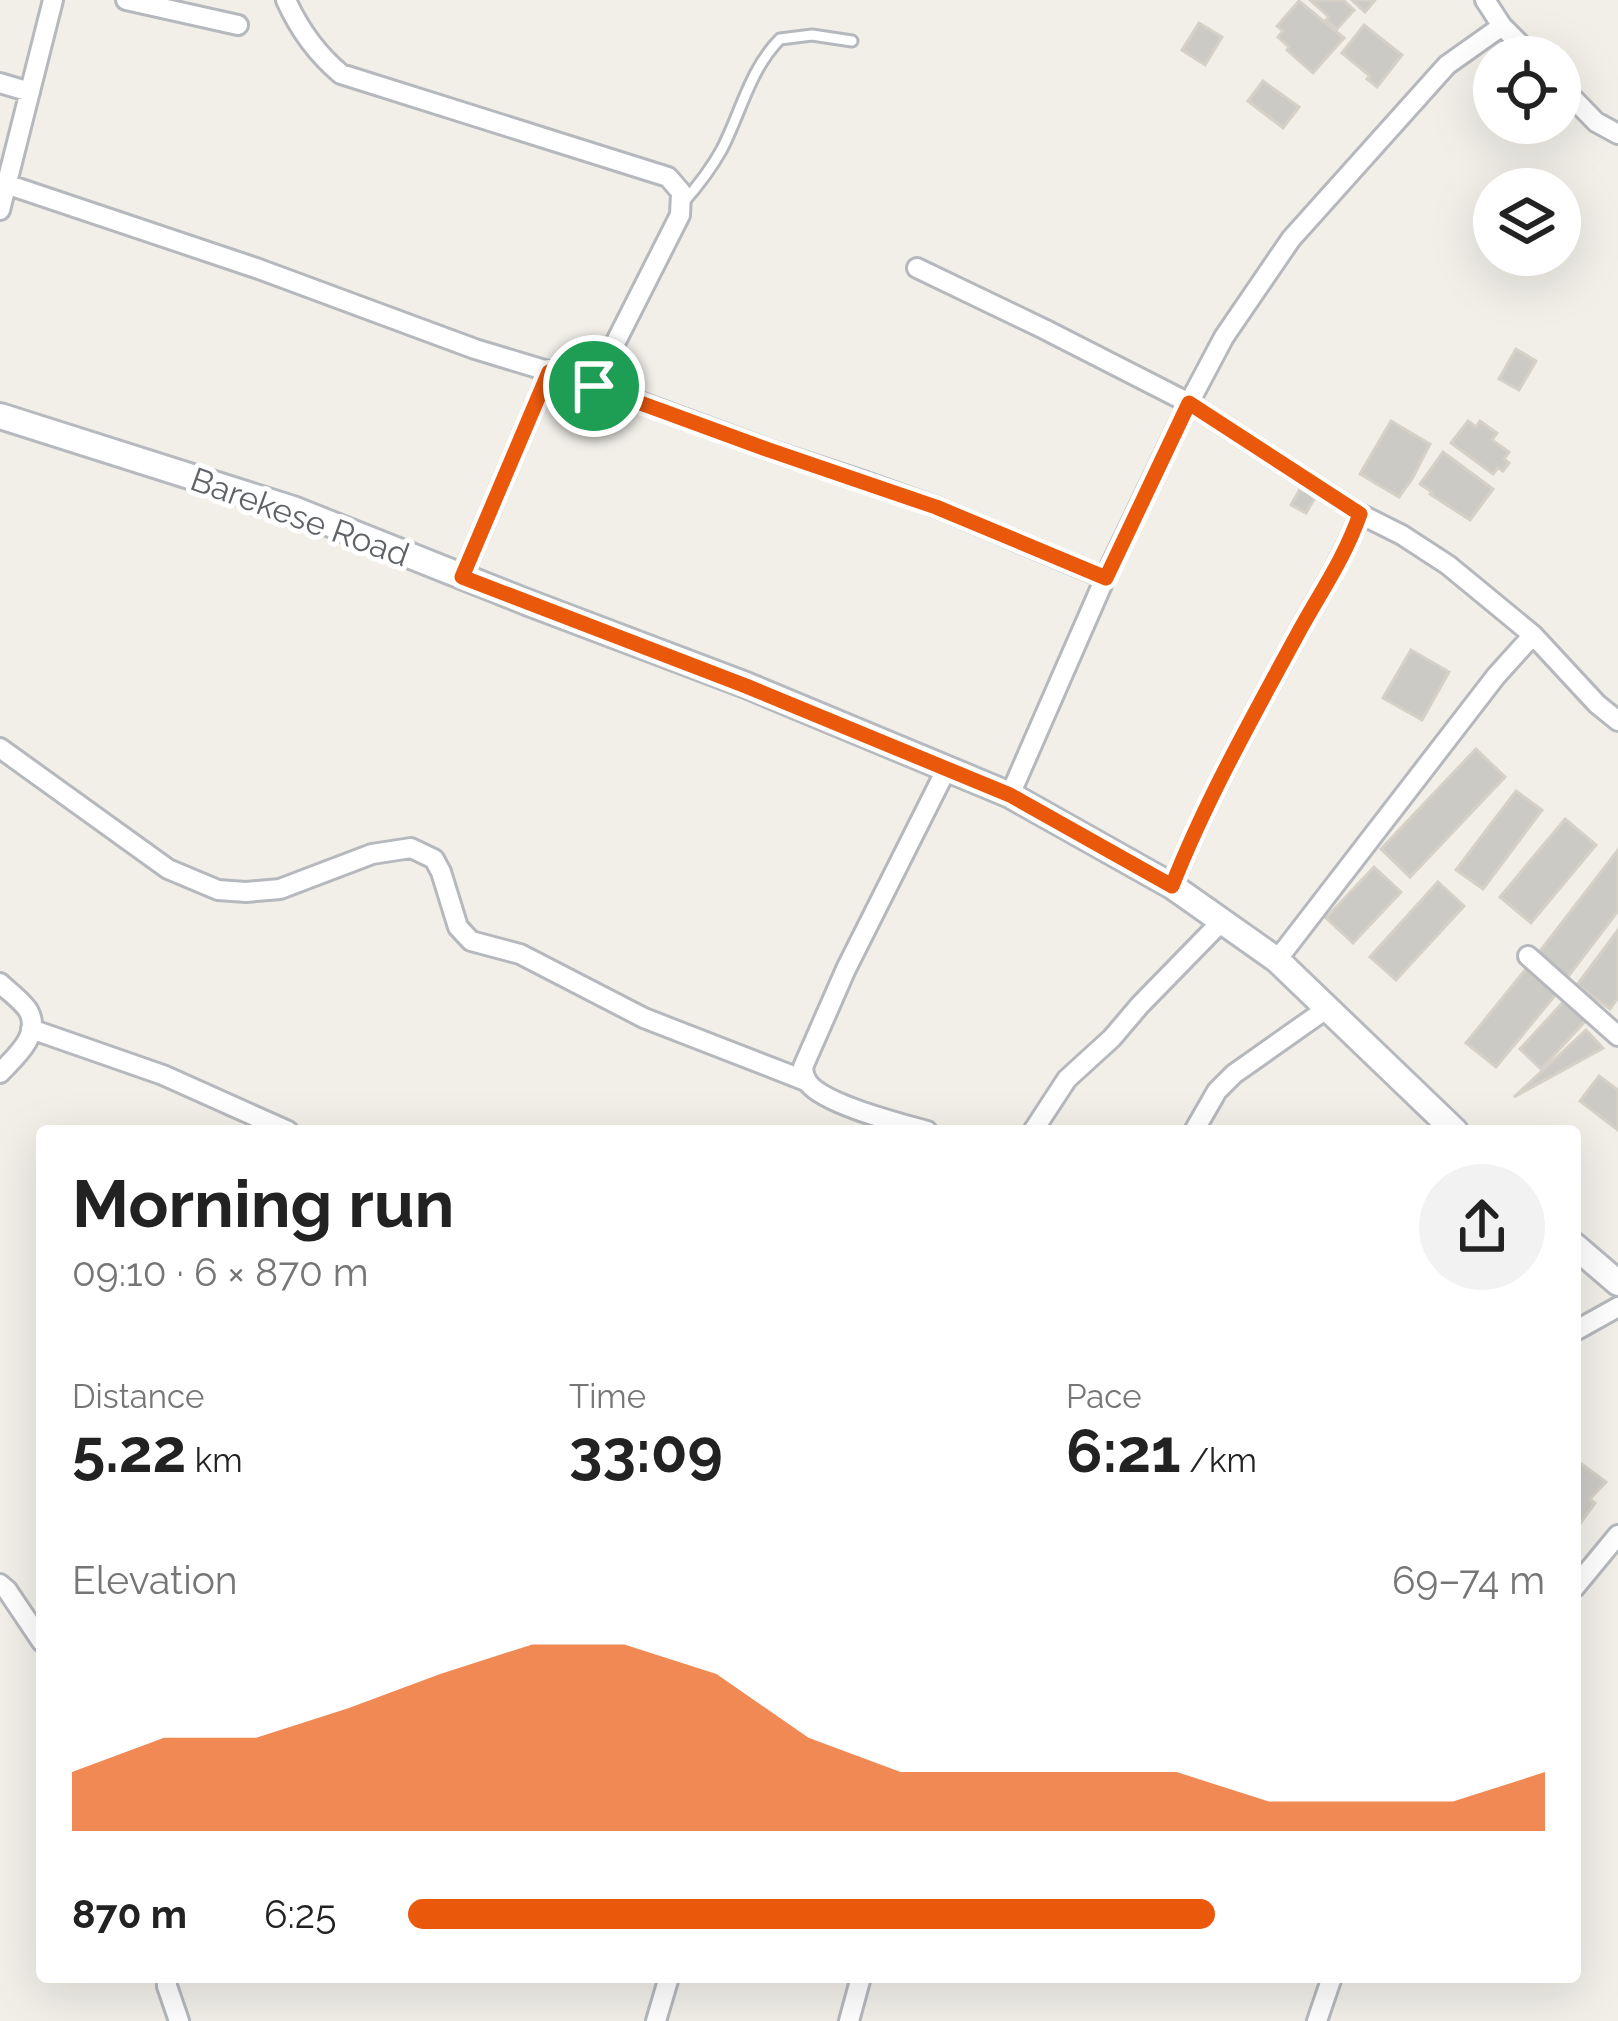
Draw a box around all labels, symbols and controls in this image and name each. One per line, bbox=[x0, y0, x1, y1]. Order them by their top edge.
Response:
map controls bbox=[1473, 36, 1581, 276]
button: locate bbox=[1473, 36, 1581, 144]
button: layers bbox=[1473, 168, 1581, 276]
pin bbox=[543, 335, 645, 437]
icon: arrive bbox=[561, 353, 627, 419]
street label: Barekese Road bbox=[186, 459, 414, 575]
button: share bbox=[1419, 1164, 1545, 1290]
text: Morning run bbox=[72, 1165, 454, 1242]
text: 09:10 · 6 × 870 m bbox=[72, 1249, 369, 1295]
text: Distance bbox=[72, 1377, 204, 1416]
text: Time bbox=[569, 1377, 646, 1416]
text: Pace bbox=[1066, 1377, 1142, 1416]
text: 5.22 bbox=[72, 1416, 186, 1486]
text: 33:09 bbox=[569, 1416, 723, 1486]
text: 6:21 bbox=[1066, 1416, 1181, 1486]
text: km bbox=[186, 1441, 243, 1480]
text: /km bbox=[1181, 1441, 1257, 1480]
text: Elevation bbox=[72, 1557, 238, 1603]
text: 69–74 m bbox=[1392, 1557, 1545, 1603]
text: 870 m bbox=[72, 1891, 187, 1937]
text: 6:25 bbox=[264, 1891, 336, 1937]

